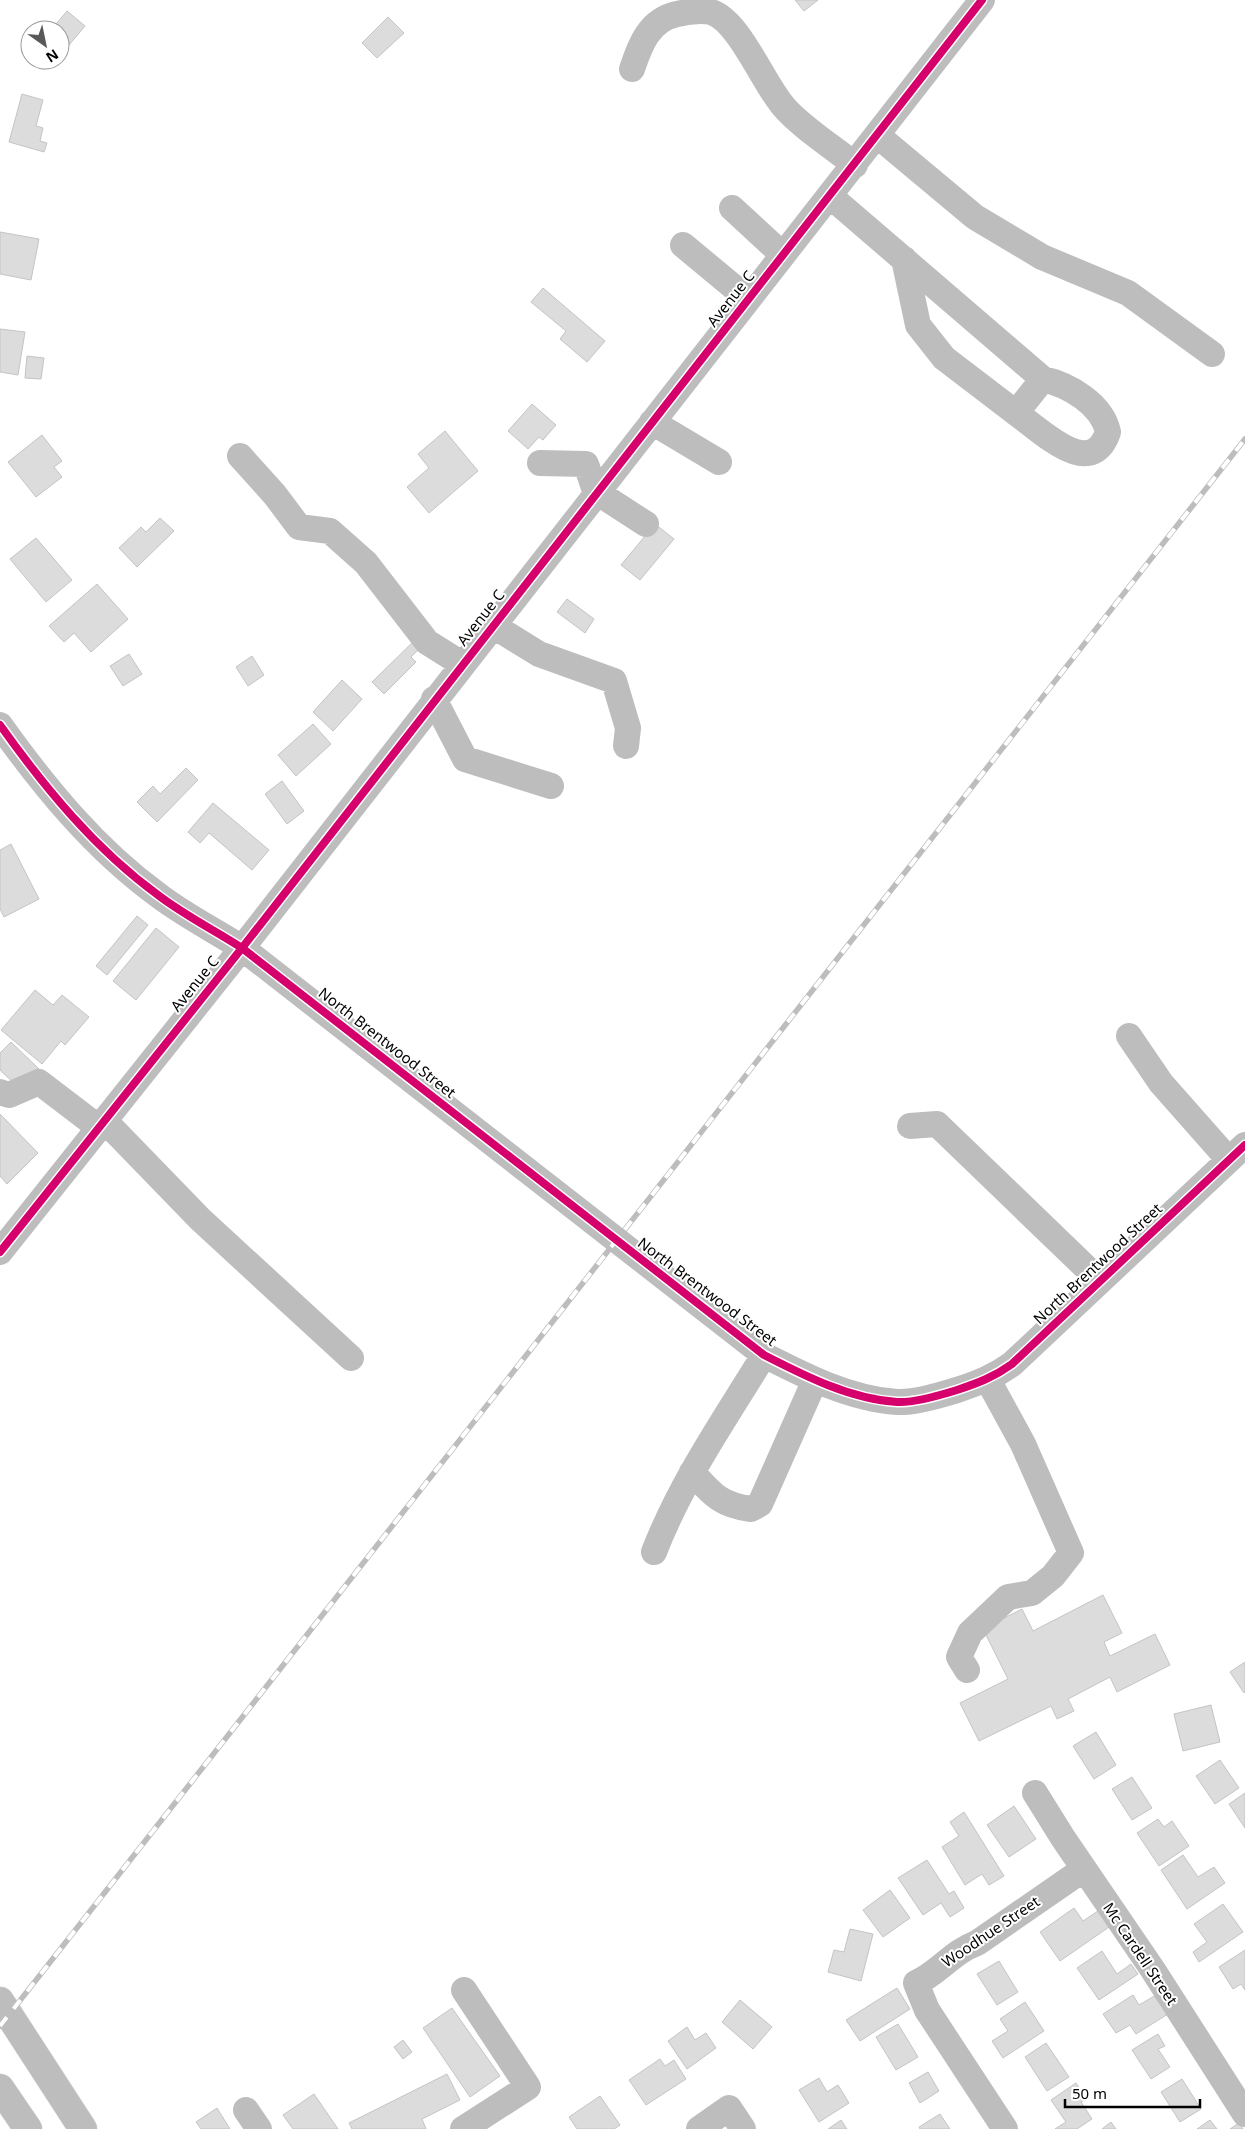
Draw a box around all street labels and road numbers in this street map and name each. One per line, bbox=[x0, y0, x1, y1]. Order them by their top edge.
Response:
street label: Avenue C bbox=[702, 266, 759, 331]
street label: Avenue C bbox=[452, 585, 509, 650]
street label: Avenue C bbox=[166, 951, 223, 1015]
street label: North Brentwood Street bbox=[315, 982, 461, 1102]
street label: North Brentwood Street bbox=[1029, 1198, 1166, 1328]
street label: North Brentwood Street bbox=[634, 1232, 782, 1350]
street label: Woodhue Street bbox=[938, 1891, 1044, 1971]
street label: Mc Cardell Street bbox=[1099, 1898, 1183, 2009]

